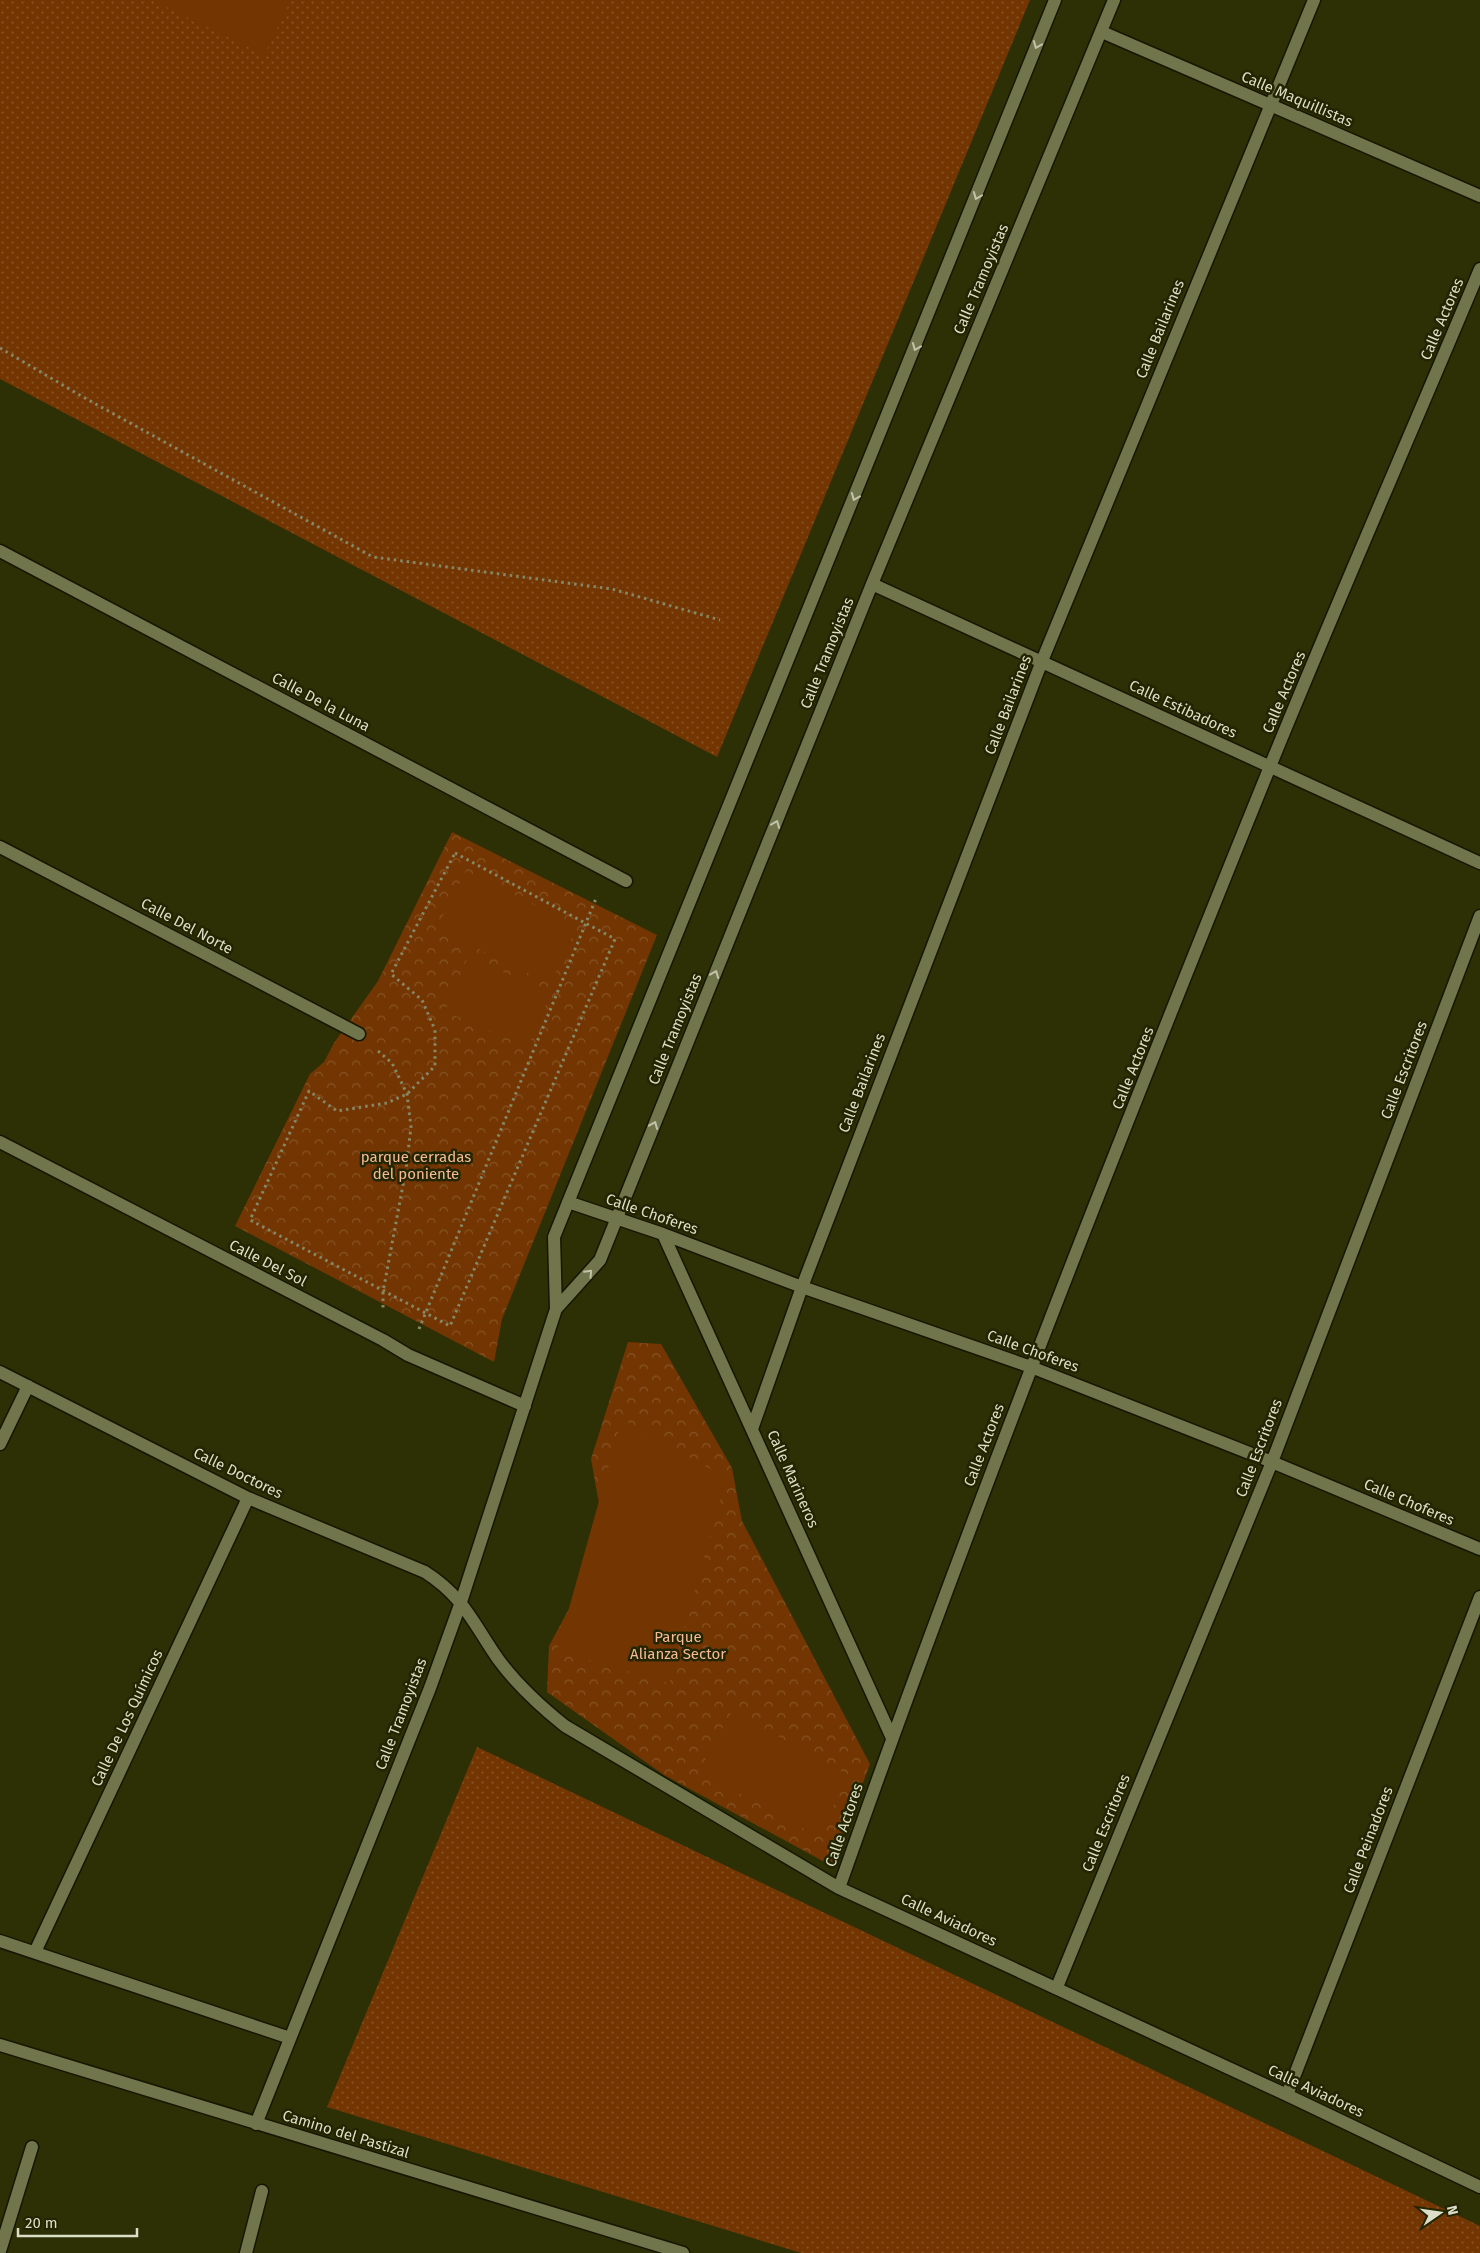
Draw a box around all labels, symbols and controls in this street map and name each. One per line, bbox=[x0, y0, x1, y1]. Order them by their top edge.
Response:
one-way arrow bbox=[1033, 40, 1043, 49]
street label: Calle Maquillistas bbox=[1239, 67, 1355, 131]
one-way arrow bbox=[972, 191, 983, 200]
street label: Calle Tramoyistas bbox=[950, 221, 1012, 337]
street label: Calle Actores bbox=[1417, 275, 1467, 363]
street label: Calle Bailarines bbox=[1132, 277, 1188, 381]
one-way arrow bbox=[912, 342, 922, 351]
one-way arrow bbox=[850, 493, 860, 501]
street label: Calle Tramoyistas bbox=[796, 595, 858, 711]
street label: Calle Actores bbox=[1259, 648, 1309, 736]
street label: Calle Bailarines bbox=[981, 653, 1035, 757]
street label: Calle De la Luna bbox=[269, 669, 373, 735]
street label: Calle Estibadores bbox=[1126, 676, 1240, 742]
one-way arrow bbox=[769, 820, 780, 829]
street label: Calle Del Norte bbox=[138, 894, 236, 958]
one-way arrow bbox=[709, 970, 719, 979]
street label: Calle Tramoyistas bbox=[644, 971, 706, 1087]
street label: Calle Escritores bbox=[1377, 1018, 1431, 1122]
street label: Calle Actores bbox=[1108, 1024, 1158, 1112]
street label: Calle Bailarines bbox=[835, 1031, 889, 1135]
one-way arrow bbox=[648, 1121, 659, 1130]
park label: parque cerradas del poniente bbox=[361, 1148, 471, 1183]
street label: Calle Choferes bbox=[603, 1190, 701, 1238]
street label: Calle Del Sol bbox=[226, 1236, 310, 1291]
one-way arrow bbox=[583, 1269, 592, 1278]
street label: Calle Choferes bbox=[985, 1326, 1081, 1376]
street label: Calle Escritores bbox=[1232, 1396, 1286, 1500]
street label: Calle Actores bbox=[960, 1401, 1008, 1489]
street label: Calle Marineros bbox=[763, 1427, 823, 1531]
street label: Calle Doctores bbox=[190, 1444, 286, 1502]
street label: Calle Choferes bbox=[1361, 1475, 1457, 1529]
park label: Parque Alianza Sector bbox=[630, 1628, 726, 1663]
street label: Calle De Los Químicos bbox=[87, 1647, 167, 1789]
street label: Calle Tramoyistas bbox=[371, 1656, 431, 1772]
street label: Calle Escritores bbox=[1078, 1772, 1134, 1874]
street label: Calle Actores bbox=[821, 1781, 867, 1869]
street label: Calle Peinadores bbox=[1339, 1784, 1397, 1896]
street label: Calle Aviadores bbox=[898, 1890, 1000, 1950]
street label: Calle Aviadores bbox=[1265, 2061, 1367, 2121]
street label: Camino del Pastizal bbox=[280, 2106, 412, 2162]
north arrow bbox=[1415, 2188, 1465, 2238]
text: N bbox=[1443, 2204, 1462, 2217]
scale bar bbox=[18, 2206, 136, 2238]
text: 20 m bbox=[25, 2214, 58, 2232]

